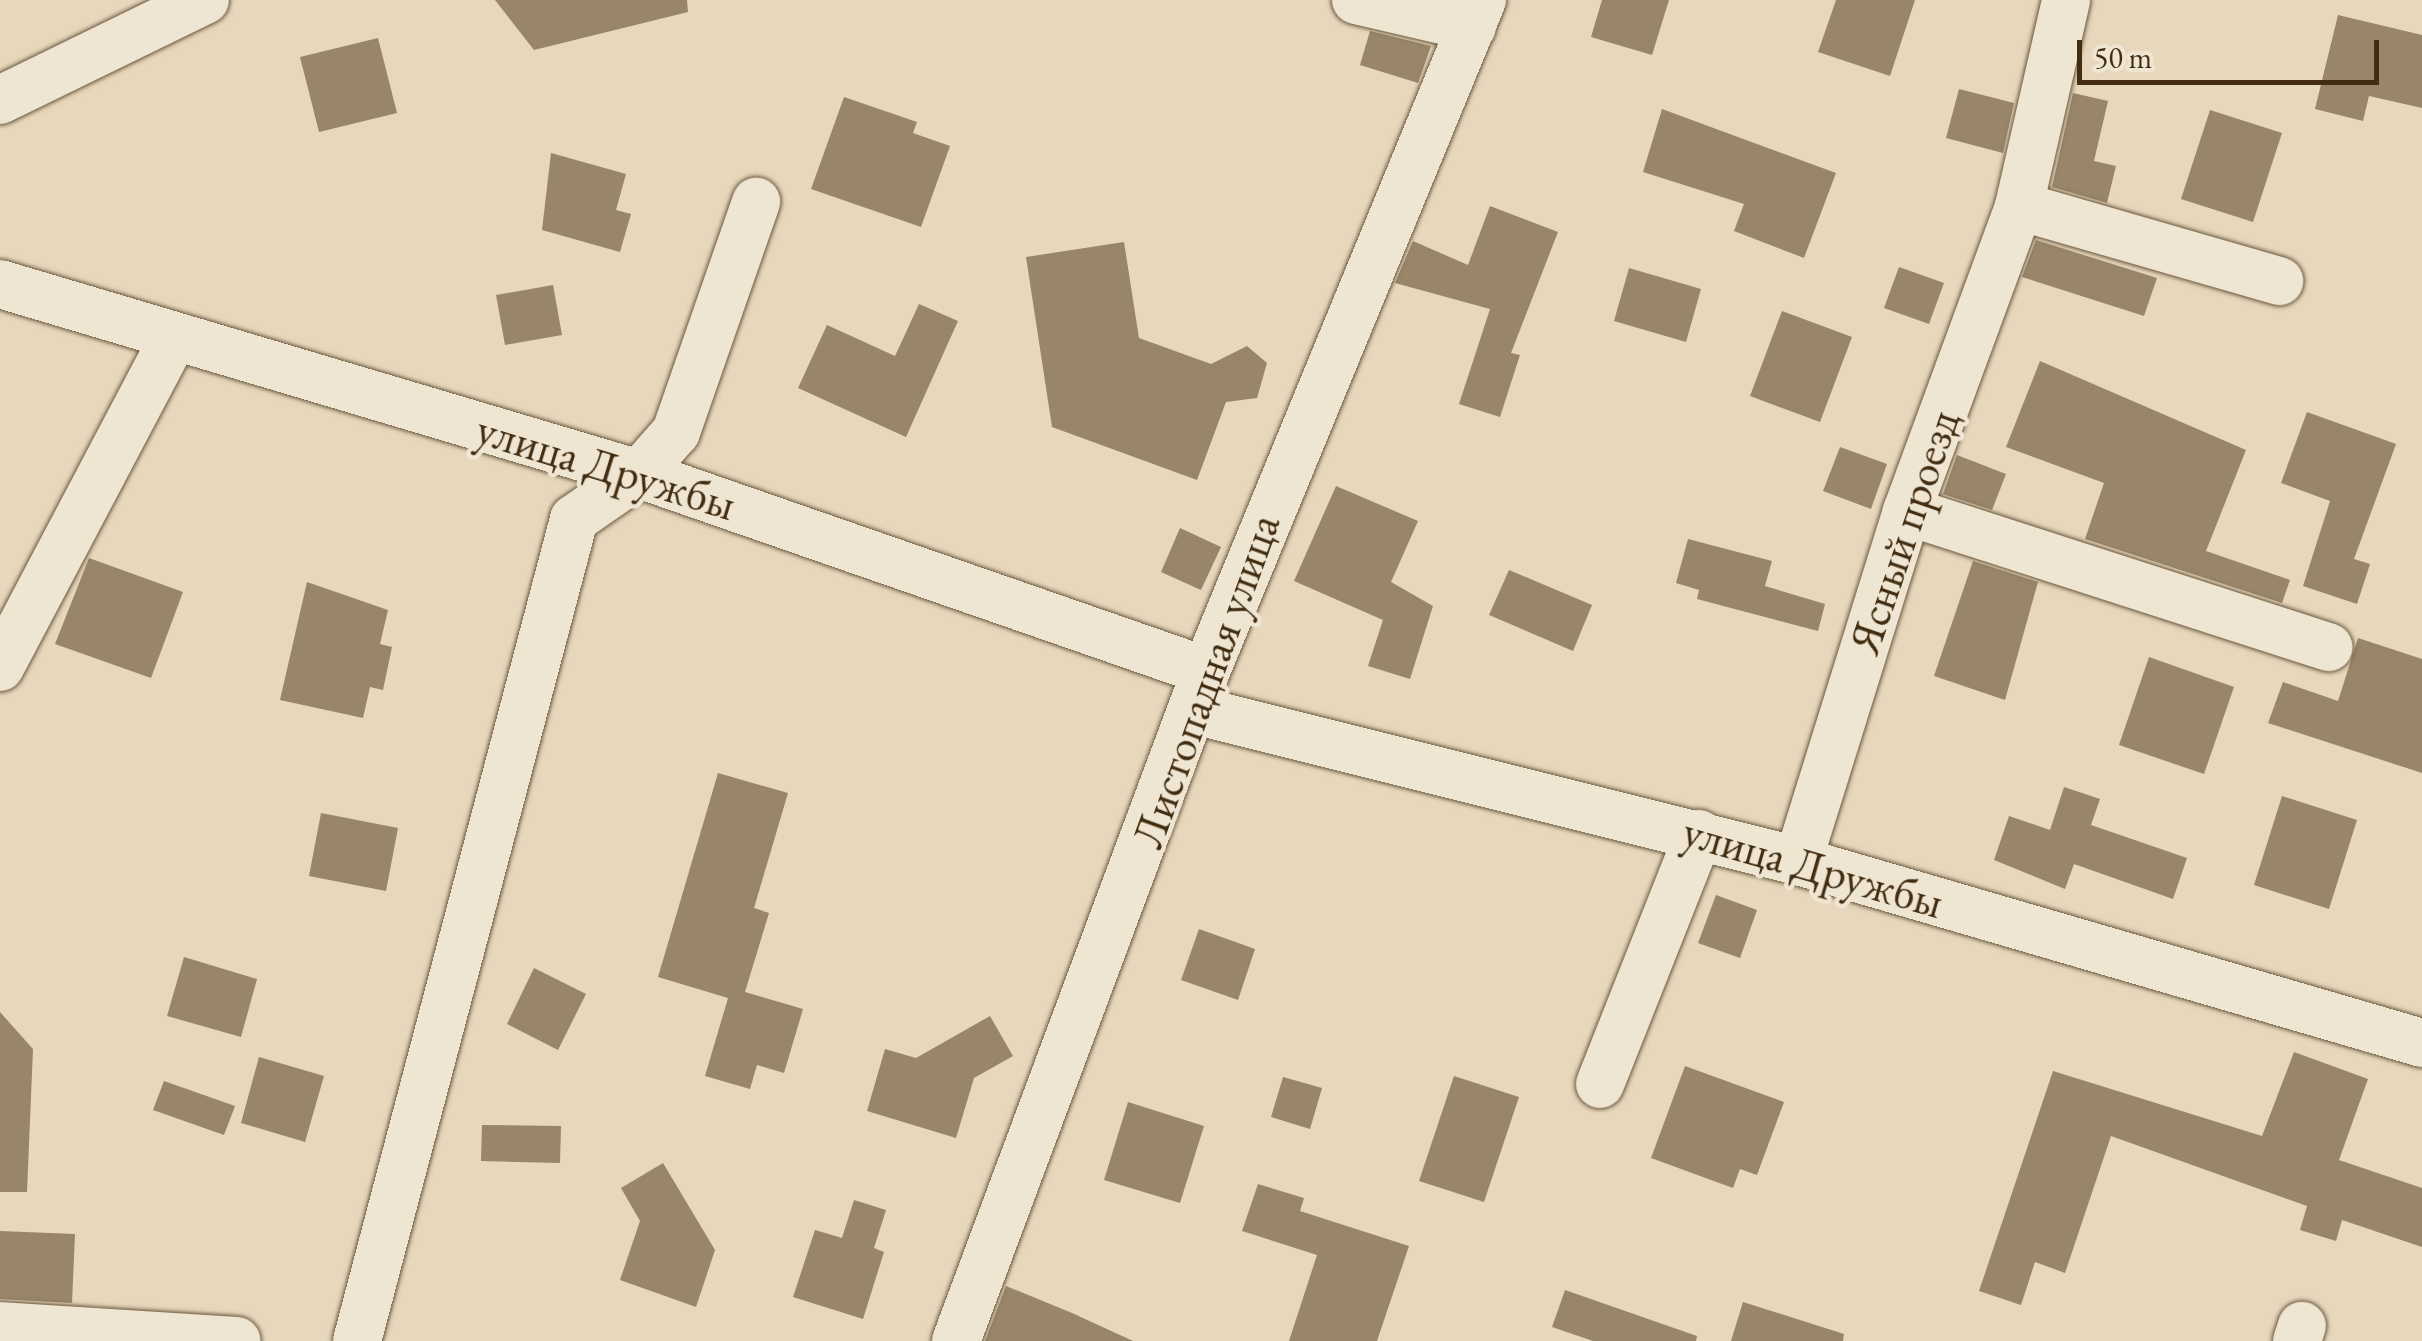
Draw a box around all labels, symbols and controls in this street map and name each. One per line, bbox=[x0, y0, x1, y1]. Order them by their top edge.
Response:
scale bar bbox=[2082, 20, 2384, 82]
text: 50 m bbox=[2094, 38, 2152, 77]
street label: улица Дружбы bbox=[470, 402, 742, 532]
street label: Ясный проезд bbox=[1837, 403, 1971, 661]
street label: Листопадная улица bbox=[1121, 507, 1291, 855]
street label: улица Дружбы bbox=[1677, 804, 1949, 930]

